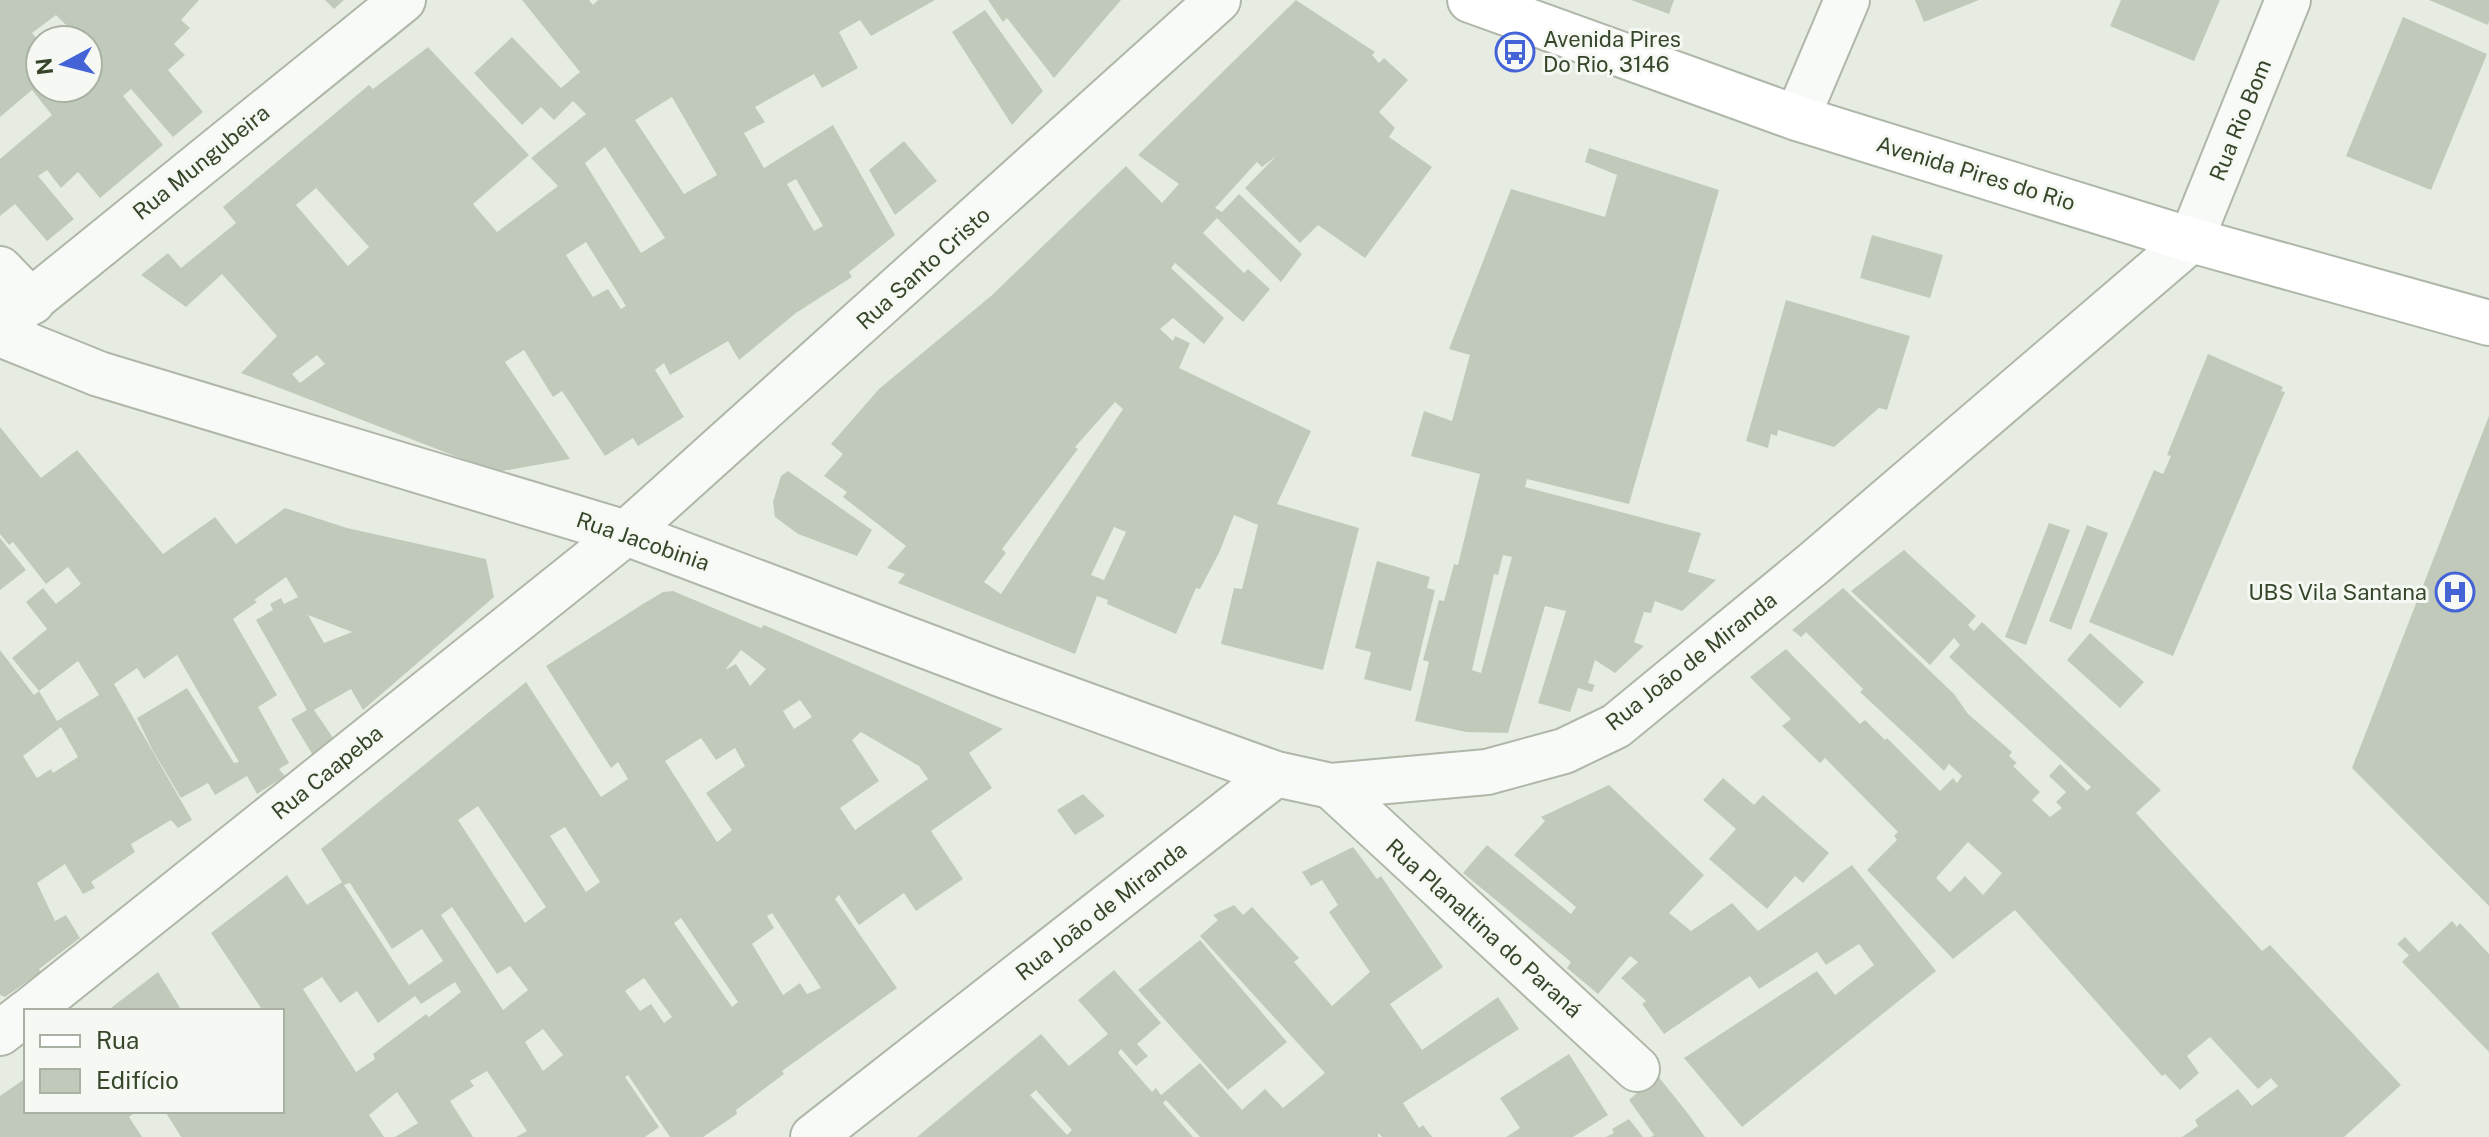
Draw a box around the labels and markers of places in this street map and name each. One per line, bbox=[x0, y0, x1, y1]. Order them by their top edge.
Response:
place label: Avenida Pires Do Rio, 3146 bbox=[1543, 26, 1681, 77]
bus stop icon: Avenida Pires Do Rio, 3146 bbox=[1494, 31, 1536, 73]
hospital icon: UBS Vila Santana bbox=[2434, 571, 2476, 613]
place label: UBS Vila Santana bbox=[2248, 579, 2427, 605]

